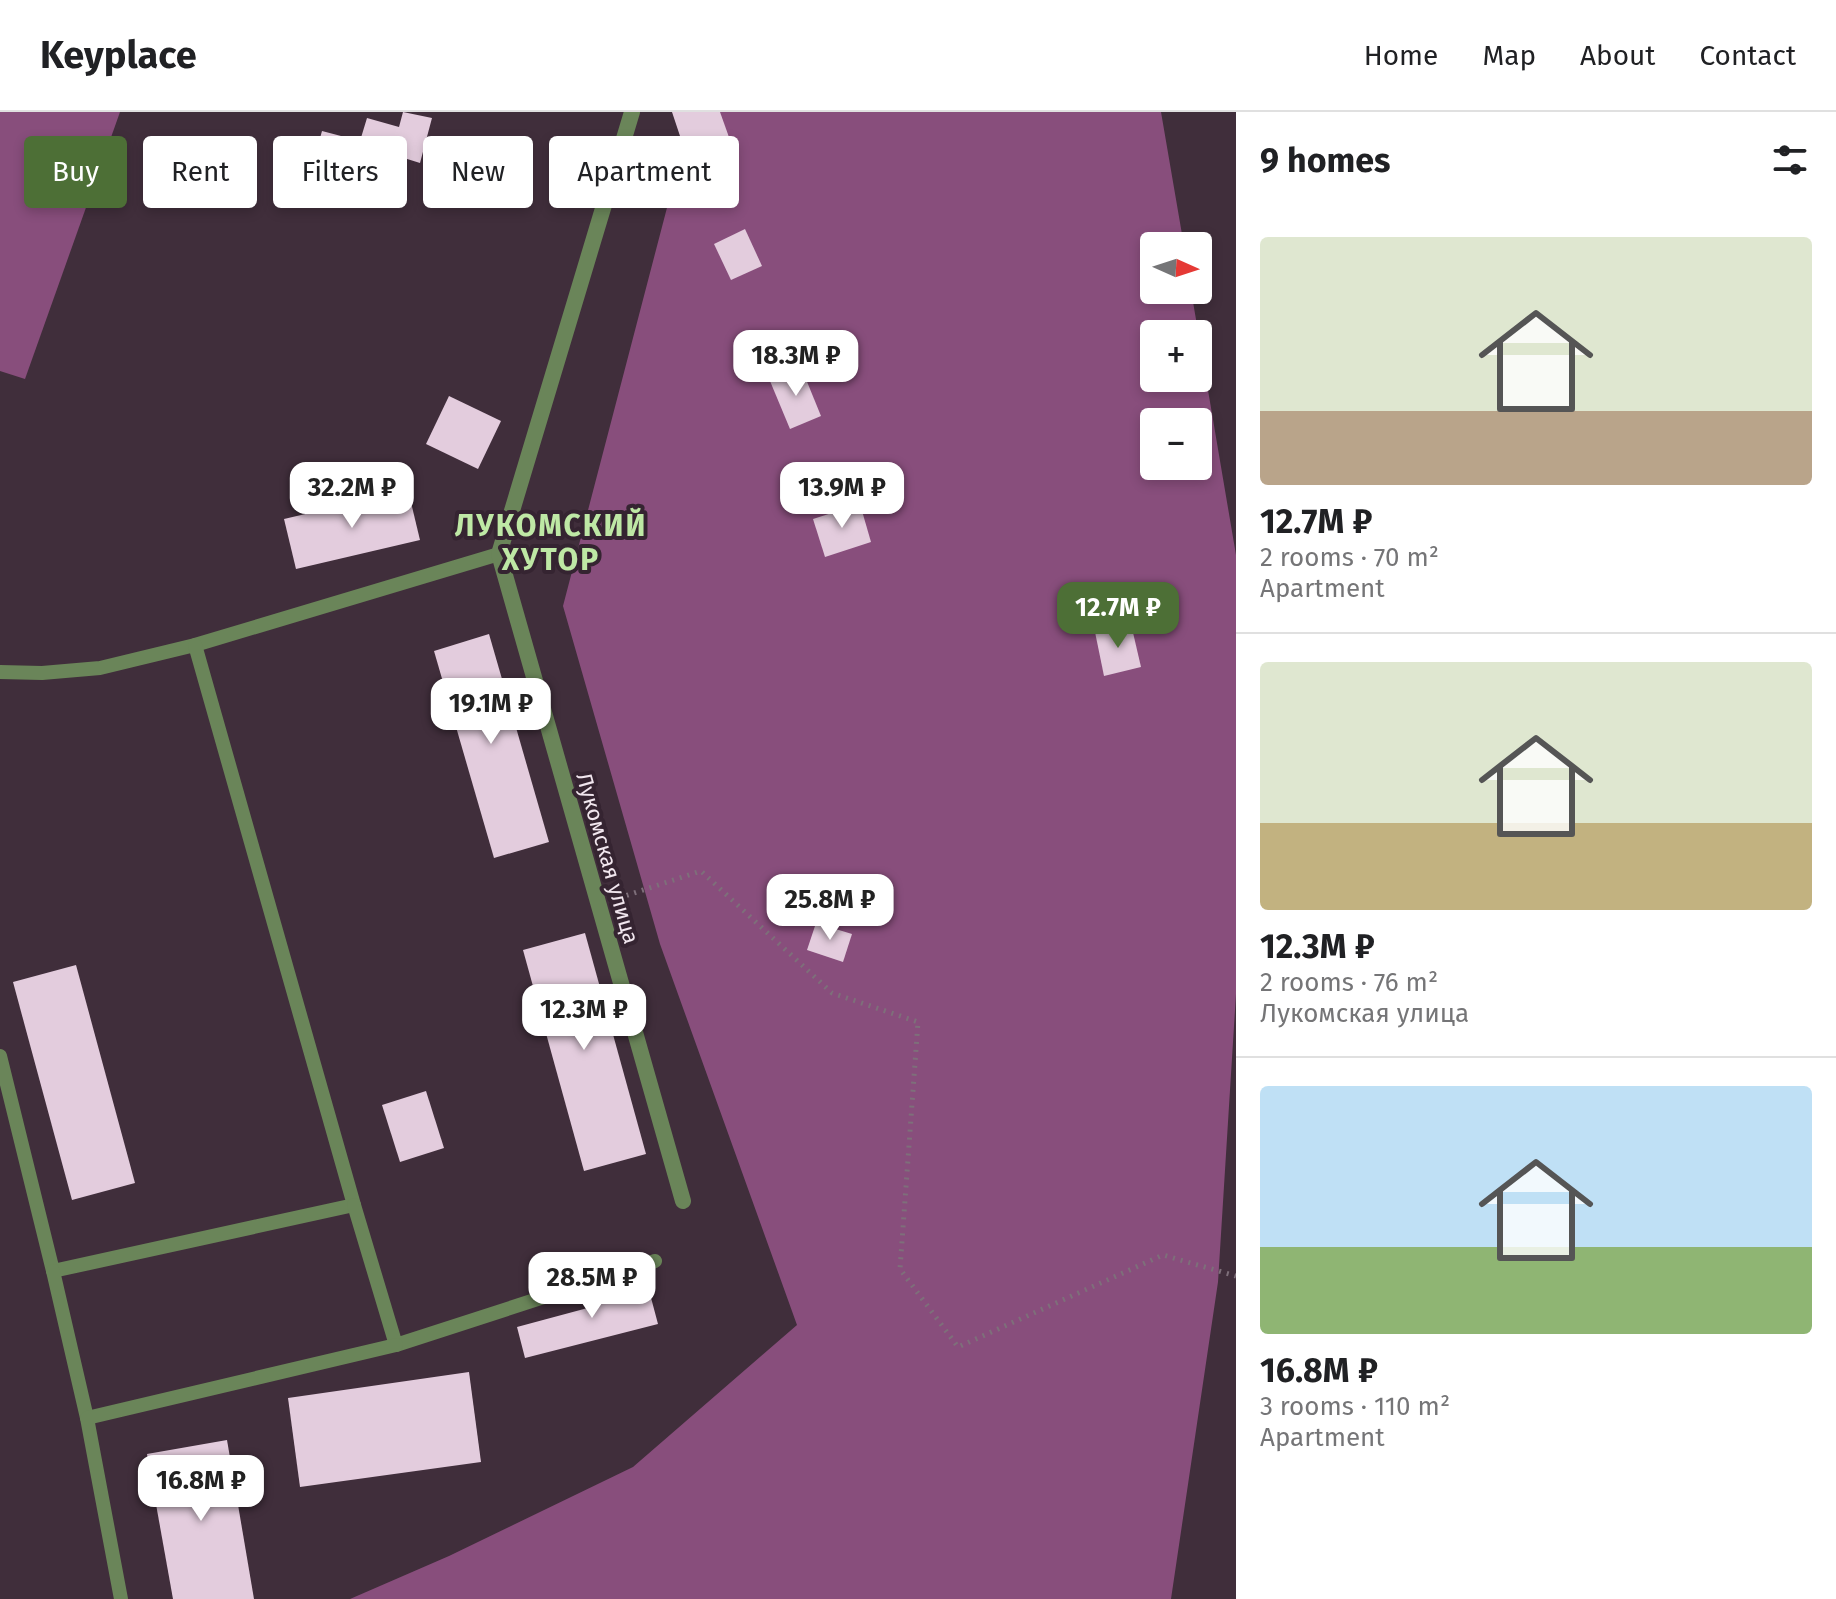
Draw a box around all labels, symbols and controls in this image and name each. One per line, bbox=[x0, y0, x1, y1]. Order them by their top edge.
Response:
text: Keyplace bbox=[40, 32, 197, 78]
text: Home bbox=[1364, 39, 1438, 72]
text: Map bbox=[1482, 39, 1536, 72]
text: About bbox=[1580, 39, 1655, 72]
text: Contact bbox=[1699, 39, 1796, 72]
chip: Buy bbox=[24, 136, 127, 208]
chip: Rent bbox=[143, 136, 257, 208]
chip: Filters bbox=[273, 136, 407, 208]
chip: New bbox=[423, 136, 533, 208]
chip: Apartment bbox=[549, 136, 739, 208]
icon: filters bbox=[1768, 138, 1812, 182]
text: 9 homes bbox=[1260, 140, 1391, 181]
north arrow bbox=[1140, 232, 1212, 304]
map controls bbox=[1140, 232, 1212, 480]
icon: home bbox=[1464, 289, 1608, 433]
button: + bbox=[1140, 320, 1212, 392]
pin: 18.3M ₽ bbox=[722, 330, 870, 398]
text: 18.3M ₽ bbox=[751, 340, 841, 371]
button: − bbox=[1140, 408, 1212, 480]
pin: 32.2M ₽ bbox=[278, 462, 426, 530]
pin: 13.9M ₽ bbox=[768, 462, 916, 530]
text: 32.2M ₽ bbox=[308, 472, 396, 503]
text: 13.9M ₽ bbox=[798, 472, 886, 503]
text: 12.7M ₽ bbox=[1260, 501, 1372, 542]
district label: ЛУКОМСКИЙ ХУТОР bbox=[455, 507, 647, 578]
text: 2 rooms · 70 m² bbox=[1260, 542, 1439, 573]
text: Apartment bbox=[1260, 573, 1385, 604]
pin: 12.7M ₽ bbox=[1044, 582, 1192, 650]
text: 12.7M ₽ bbox=[1075, 592, 1161, 623]
pin: 19.1M ₽ bbox=[417, 678, 565, 746]
text: 19.1M ₽ bbox=[449, 688, 533, 719]
icon: home bbox=[1464, 714, 1608, 858]
street label: Лукомская улица bbox=[570, 769, 645, 947]
pin: 25.8M ₽ bbox=[756, 874, 904, 942]
text: 25.8M ₽ bbox=[785, 884, 875, 915]
text: 12.3M ₽ bbox=[1260, 926, 1375, 967]
text: 2 rooms · 76 m² bbox=[1260, 967, 1438, 998]
pin: 12.3M ₽ bbox=[510, 984, 658, 1052]
text: 12.3M ₽ bbox=[540, 994, 628, 1025]
text: Лукомская улица bbox=[1260, 998, 1469, 1029]
icon: home bbox=[1464, 1138, 1608, 1282]
pin: 28.5M ₽ bbox=[518, 1252, 666, 1320]
text: 28.5M ₽ bbox=[546, 1262, 638, 1293]
text: 16.8M ₽ bbox=[1260, 1350, 1378, 1391]
text: 3 rooms · 110 m² bbox=[1260, 1391, 1450, 1422]
text: Apartment bbox=[1260, 1422, 1385, 1453]
pin: 16.8M ₽ bbox=[127, 1455, 275, 1523]
text: 16.8M ₽ bbox=[156, 1465, 246, 1496]

